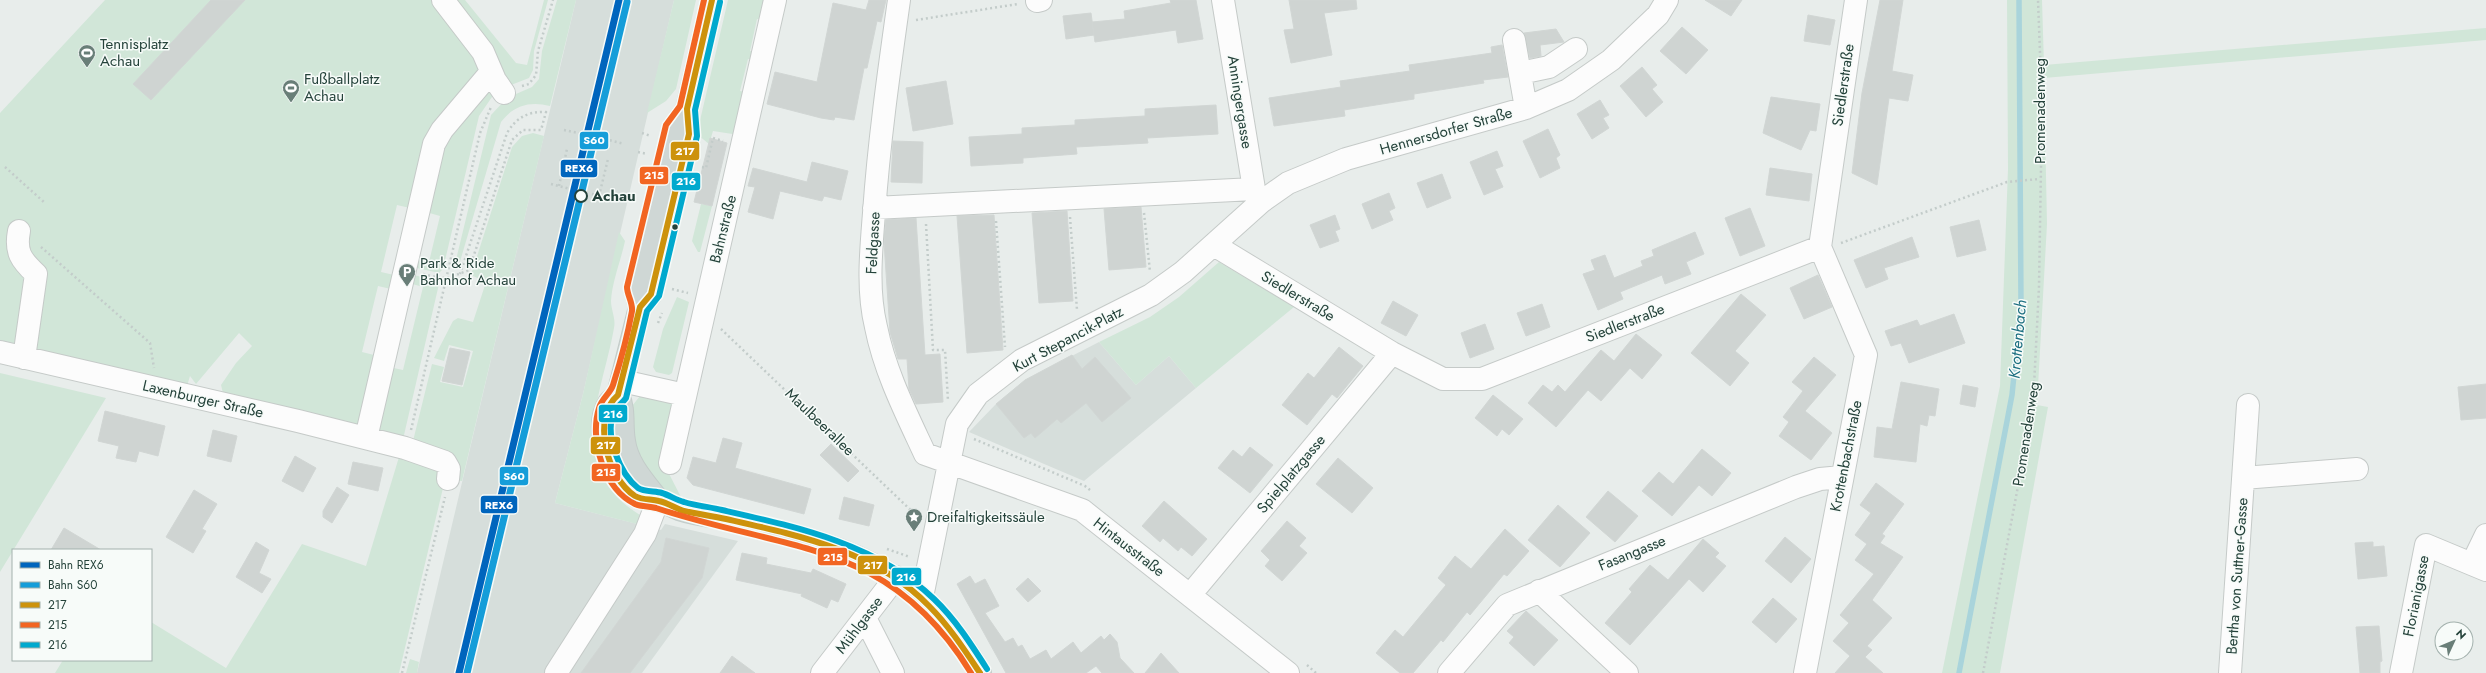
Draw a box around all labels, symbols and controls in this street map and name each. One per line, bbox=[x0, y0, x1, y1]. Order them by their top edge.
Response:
place label: Tennisplatz Achau bbox=[100, 33, 169, 72]
street label: Siedlerstraße bbox=[1826, 42, 1860, 128]
sports icon: Tennisplatz Achau bbox=[77, 43, 97, 68]
street label: Anningergasse bbox=[1222, 54, 1258, 151]
street label: Promenadenweg bbox=[2029, 58, 2051, 164]
place label: Fußballplatz Achau bbox=[304, 68, 380, 107]
sports icon: Fußballplatz Achau bbox=[281, 78, 301, 103]
street label: Hennersdorfer Straße bbox=[1377, 101, 1515, 160]
line badge: S60 bbox=[579, 131, 609, 150]
text: S60 bbox=[583, 132, 605, 148]
line badge: 217 bbox=[670, 141, 700, 161]
text: 217 bbox=[675, 143, 695, 159]
line badge: REX6 bbox=[560, 159, 598, 178]
text: REX6 bbox=[565, 160, 593, 176]
line badge: 215 bbox=[639, 166, 669, 185]
text: 215 bbox=[644, 167, 664, 183]
line badge: 216 bbox=[671, 172, 701, 191]
text: 216 bbox=[676, 173, 696, 189]
place label: Achau bbox=[591, 185, 636, 207]
marker: Achau bbox=[574, 189, 588, 203]
street label: Bahnstraße bbox=[704, 192, 742, 265]
street label: Feldgasse bbox=[860, 211, 886, 275]
unlabelled marker bbox=[670, 222, 680, 232]
place label: Park & Ride Bahnhof Achau bbox=[420, 252, 516, 291]
parking icon: Park & Ride Bahnhof Achau bbox=[397, 262, 417, 287]
street label: Siedlerstraße bbox=[1257, 265, 1339, 327]
street label: Siedlerstraße bbox=[1582, 298, 1668, 348]
water label: Krottenbach bbox=[2003, 299, 2032, 379]
street label: Kurt Stepancik-Platz bbox=[1009, 300, 1127, 377]
street label: Laxenburger Straße bbox=[140, 374, 266, 424]
street label: Promenadenweg bbox=[2007, 380, 2045, 488]
street label: Maulbeerallee bbox=[780, 383, 860, 461]
street label: Krottenbachstraße bbox=[1824, 398, 1868, 514]
line badge: 216 bbox=[598, 404, 628, 423]
text: 216 bbox=[603, 406, 623, 422]
street label: Spielplatzgasse bbox=[1251, 430, 1331, 518]
line badge: 217 bbox=[590, 436, 621, 455]
text: 217 bbox=[596, 437, 616, 453]
line badge: 215 bbox=[591, 463, 621, 482]
text: 215 bbox=[596, 464, 616, 480]
line badge: S60 bbox=[499, 466, 529, 486]
text: S60 bbox=[503, 468, 525, 484]
line badge: REX6 bbox=[480, 495, 518, 514]
text: REX6 bbox=[485, 497, 513, 513]
street label: Bertha von Suttner-Gasse bbox=[2221, 497, 2253, 655]
place label: Dreifaltigkeitssäule bbox=[927, 506, 1045, 528]
place icon: Dreifaltigkeitssäule bbox=[904, 507, 924, 532]
street label: Hintausstraße bbox=[1089, 512, 1170, 582]
street label: Fasangasse bbox=[1595, 529, 1669, 576]
line badge: 215 bbox=[817, 547, 848, 566]
legend bbox=[12, 549, 152, 661]
text: 215 bbox=[823, 549, 843, 565]
street label: Florianigasse bbox=[2397, 553, 2435, 639]
line badge: 217 bbox=[857, 555, 888, 575]
text: Bahn REX6 bbox=[48, 556, 104, 574]
text: 217 bbox=[863, 557, 883, 573]
line badge: 216 bbox=[891, 567, 922, 586]
text: 216 bbox=[896, 569, 916, 585]
text: Bahn S60 bbox=[48, 576, 97, 594]
street label: Mühlgasse bbox=[830, 591, 888, 658]
text: 217 bbox=[48, 596, 67, 614]
text: 215 bbox=[48, 616, 67, 634]
north arrow bbox=[2434, 621, 2474, 661]
text: N bbox=[2452, 625, 2470, 643]
text: 216 bbox=[48, 636, 67, 654]

